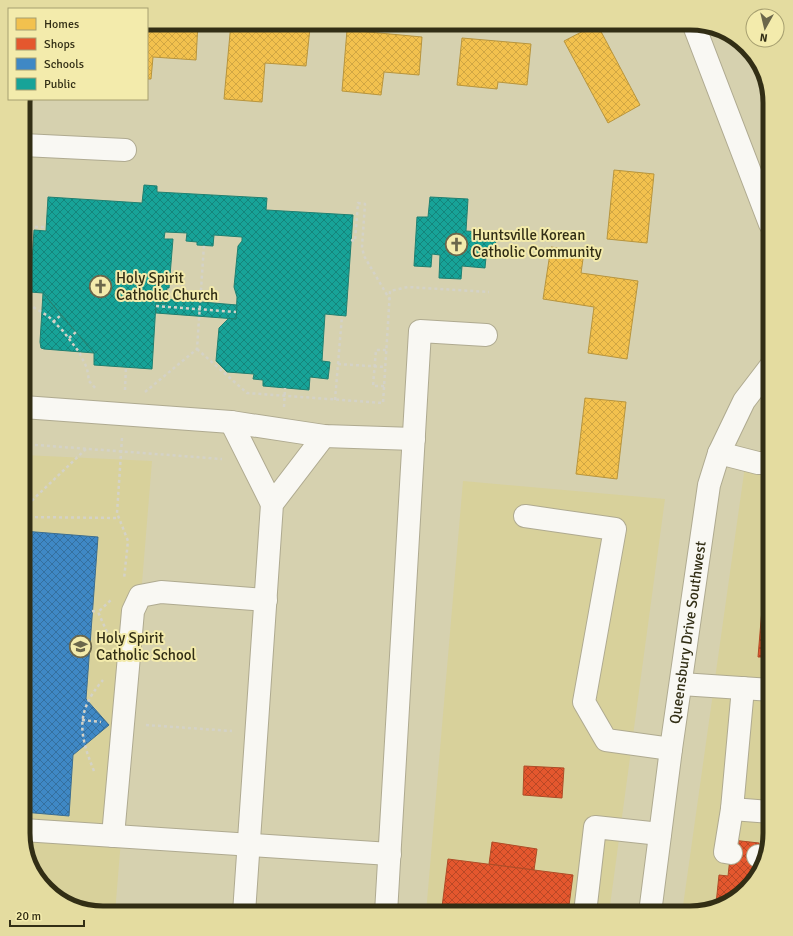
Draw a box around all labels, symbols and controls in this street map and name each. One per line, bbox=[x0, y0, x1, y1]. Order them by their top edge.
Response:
legend bbox=[8, 8, 148, 100]
north arrow bbox=[745, 8, 785, 48]
text: Homes bbox=[44, 17, 79, 32]
text: N bbox=[759, 30, 768, 44]
text: Shops bbox=[44, 37, 75, 52]
text: Schools bbox=[44, 57, 84, 72]
text: Public bbox=[44, 77, 76, 92]
place label: Huntsville Korean Catholic Community bbox=[472, 226, 602, 261]
church icon: Huntsville Korean Catholic Community bbox=[443, 231, 469, 257]
place label: Holy Spirit Catholic Church bbox=[116, 269, 218, 304]
church icon: Holy Spirit Catholic Church bbox=[87, 274, 113, 300]
street label: Queensbury Drive Southwest bbox=[666, 540, 710, 725]
place label: Holy Spirit Catholic School bbox=[96, 629, 196, 664]
school or university icon: Holy Spirit Catholic School bbox=[67, 634, 93, 660]
scale bar bbox=[10, 902, 84, 928]
text: 20 m bbox=[16, 909, 41, 924]

